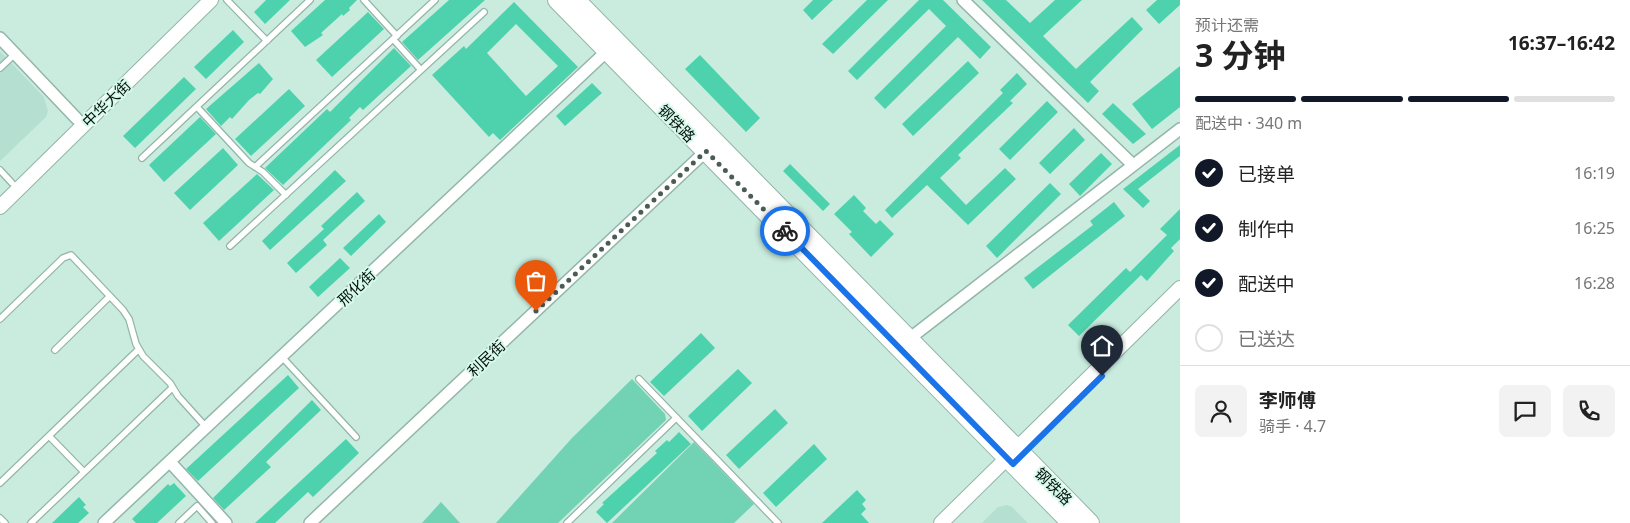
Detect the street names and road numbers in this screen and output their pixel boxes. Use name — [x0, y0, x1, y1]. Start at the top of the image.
street label: 中华大街 — [77, 75, 135, 131]
street label: 钢铁路 — [654, 100, 700, 146]
street label: 邢化街 — [333, 264, 379, 310]
street label: 利民街 — [463, 335, 509, 381]
street label: 钢铁路 — [1031, 463, 1077, 509]

